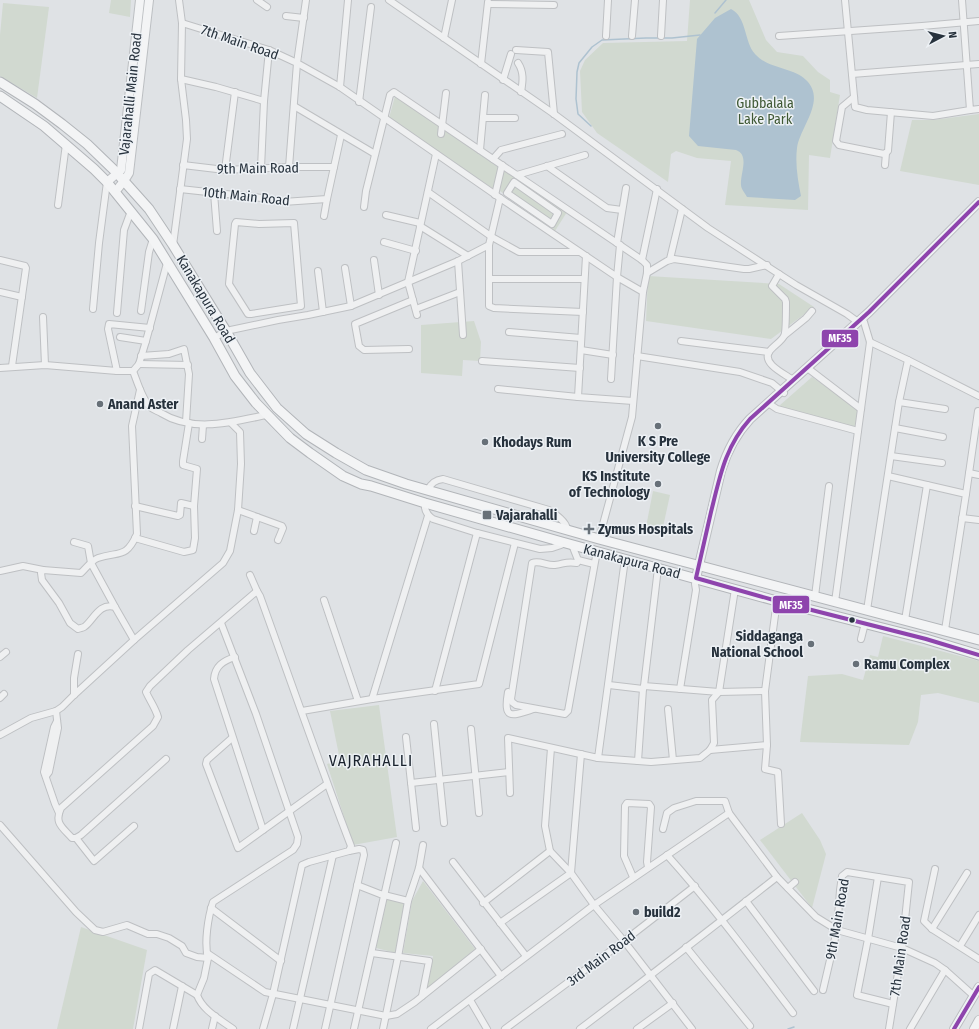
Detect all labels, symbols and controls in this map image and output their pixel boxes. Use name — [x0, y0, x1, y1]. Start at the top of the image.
north arrow — [923, 16, 963, 56]
street label: 7th Main Road — [199, 21, 281, 64]
text: N — [946, 31, 959, 39]
street label: Vajarahalli Main Road — [116, 32, 145, 156]
park label: Gubbalala Lake Park — [736, 95, 794, 128]
street label: 9th Main Road — [217, 159, 299, 178]
street label: 10th Main Road — [201, 183, 291, 210]
street label: Kanakapura Road — [173, 252, 239, 346]
line badge: MF35 — [821, 329, 859, 348]
text: MF35 — [828, 332, 852, 345]
place label: Anand Aster — [107, 396, 179, 413]
marker: Anand Aster — [95, 399, 105, 409]
marker: K S Pre University College — [653, 421, 663, 431]
place label: K S Pre University College — [606, 433, 710, 466]
place label: Khodays Rum — [493, 434, 572, 451]
marker: Khodays Rum — [480, 437, 490, 447]
place label: KS Institute of Technology — [569, 468, 650, 501]
marker: KS Institute of Technology — [653, 479, 663, 489]
place label: Vajarahalli — [495, 507, 558, 524]
marker: Vajarahalli — [481, 509, 493, 521]
place label: Zymus Hospitals — [598, 521, 693, 538]
marker: Zymus Hospitals — [583, 523, 595, 535]
street label: Kanakapura Road — [581, 540, 682, 583]
line badge: MF35 — [772, 595, 810, 614]
text: MF35 — [779, 599, 803, 612]
unlabelled marker — [847, 615, 857, 625]
place label: Siddaganga National School — [711, 628, 803, 661]
marker: Siddaganga National School — [806, 639, 816, 649]
place label: Ramu Complex — [864, 656, 950, 673]
marker: Ramu Complex — [851, 659, 861, 669]
district label: VAJRAHALLI — [329, 751, 413, 770]
street label: 9th Main Road — [822, 877, 853, 961]
place label: build2 — [644, 904, 681, 921]
marker: build2 — [631, 907, 641, 917]
street label: 7th Main Road — [886, 915, 915, 997]
street label: 3rd Main Road — [564, 927, 639, 990]

